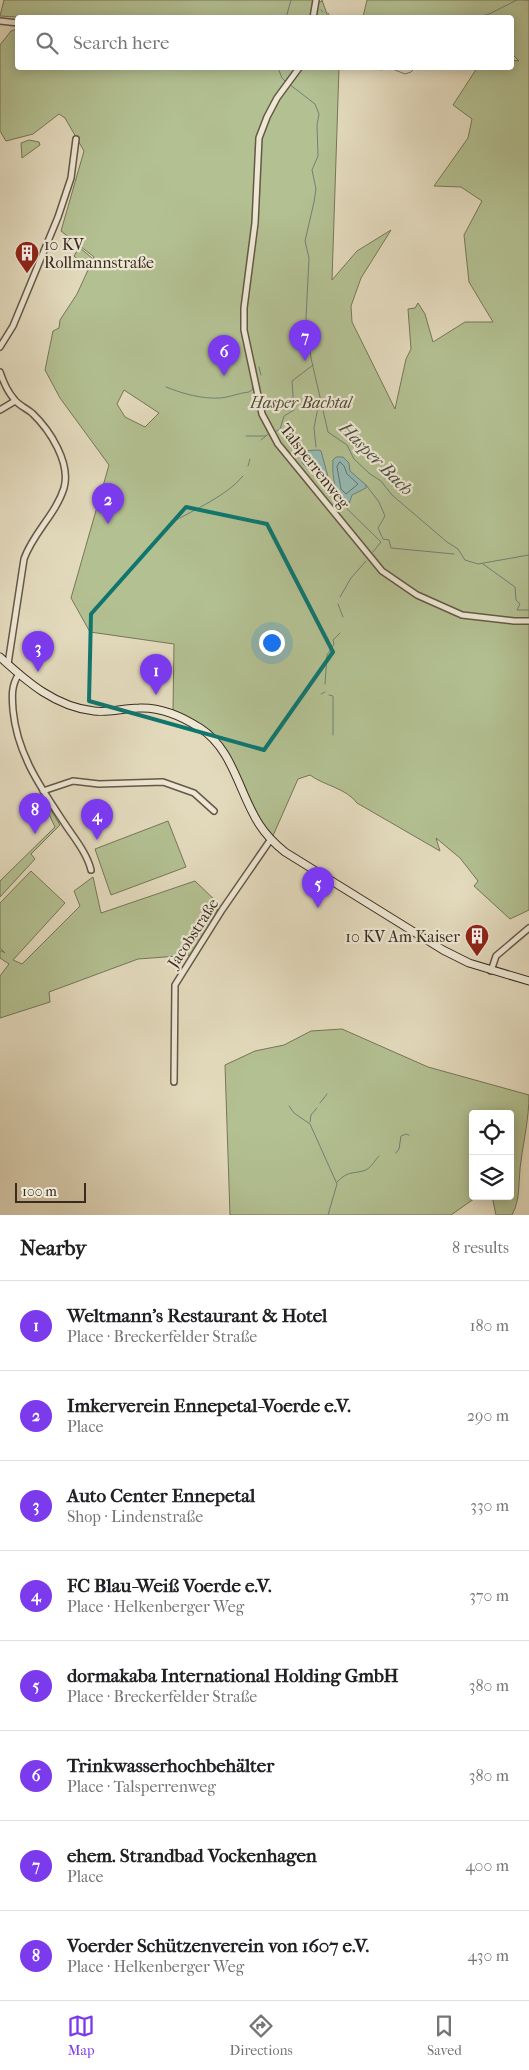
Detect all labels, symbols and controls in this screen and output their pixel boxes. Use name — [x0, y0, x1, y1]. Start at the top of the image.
search box — [15, 15, 514, 70]
icon: search — [33, 29, 61, 57]
text: Search here — [73, 32, 169, 54]
place label: 10 KV Rollmannstraße — [44, 235, 154, 272]
building icon: 10 KV Rollmannstraße — [14, 240, 40, 274]
pin: 7 — [289, 320, 321, 361]
pin: 6 — [208, 335, 240, 376]
park label: Hasper Bachtal — [249, 393, 354, 412]
water label: Hasper Bach — [334, 417, 417, 500]
street label: Talsperrenweg — [276, 420, 354, 512]
pin: 2 — [92, 483, 124, 524]
your location — [259, 630, 285, 656]
pin: 3 — [22, 631, 54, 672]
pin: 1 — [140, 654, 172, 695]
pin: 8 — [19, 793, 51, 834]
pin: 4 — [81, 799, 113, 840]
pin: 5 — [302, 867, 334, 908]
street label: Jacobstraße — [162, 895, 223, 973]
building icon: 10 KV Am Kaiser — [464, 923, 490, 957]
place label: 10 KV Am Kaiser — [345, 927, 460, 946]
map controls — [469, 1110, 514, 1200]
button: locate — [469, 1110, 514, 1155]
button: layers — [469, 1155, 514, 1200]
scale bar — [15, 1180, 86, 1203]
text: 100 m — [22, 1183, 57, 1200]
text: Nearby — [20, 1236, 86, 1260]
text: 8 results — [452, 1238, 509, 1257]
text: Weltmann's Restaurant & Hotel — [67, 1305, 327, 1327]
text: 1 — [33, 1316, 39, 1335]
text: 180 m — [470, 1316, 509, 1335]
text: Place · Breckerfelder Straße — [67, 1327, 257, 1346]
text: Imkerverein Ennepetal-Voerde e.V. — [67, 1395, 351, 1417]
text: 2 — [32, 1406, 40, 1425]
text: 290 m — [467, 1406, 509, 1425]
text: Place — [67, 1417, 103, 1436]
text: Auto Center Ennepetal — [67, 1485, 255, 1507]
text: 3 — [33, 1496, 39, 1515]
text: 330 m — [470, 1496, 509, 1515]
text: Shop · Lindenstraße — [67, 1507, 203, 1526]
text: FC Blau-Weiß Voerde e.V. — [67, 1575, 272, 1597]
text: 4 — [31, 1586, 41, 1605]
text: 370 m — [469, 1586, 509, 1605]
text: Place · Helkenberger Weg — [67, 1597, 244, 1616]
text: dormakaba International Holding GmbH — [67, 1665, 399, 1687]
text: 5 — [33, 1676, 39, 1695]
text: 380 m — [469, 1676, 509, 1695]
text: Place · Breckerfelder Straße — [67, 1687, 257, 1706]
text: Trinkwasserhochbehälter — [67, 1755, 274, 1777]
text: 6 — [32, 1766, 40, 1785]
text: 380 m — [469, 1766, 509, 1785]
text: Place · Talsperrenweg — [67, 1777, 216, 1796]
text: ehem. Strandbad Vockenhagen — [67, 1845, 317, 1867]
text: 7 — [32, 1856, 40, 1875]
text: 400 m — [465, 1856, 509, 1875]
text: Place — [67, 1867, 103, 1886]
text: Voerder Schützenverein von 1607 e.V. — [67, 1935, 369, 1957]
text: 8 — [32, 1946, 40, 1965]
text: 430 m — [467, 1946, 509, 1965]
text: Place · Helkenberger Weg — [67, 1957, 244, 1976]
tab: Map — [67, 2012, 95, 2059]
tab: Directions — [230, 2012, 293, 2059]
tab: Saved — [427, 2012, 462, 2059]

